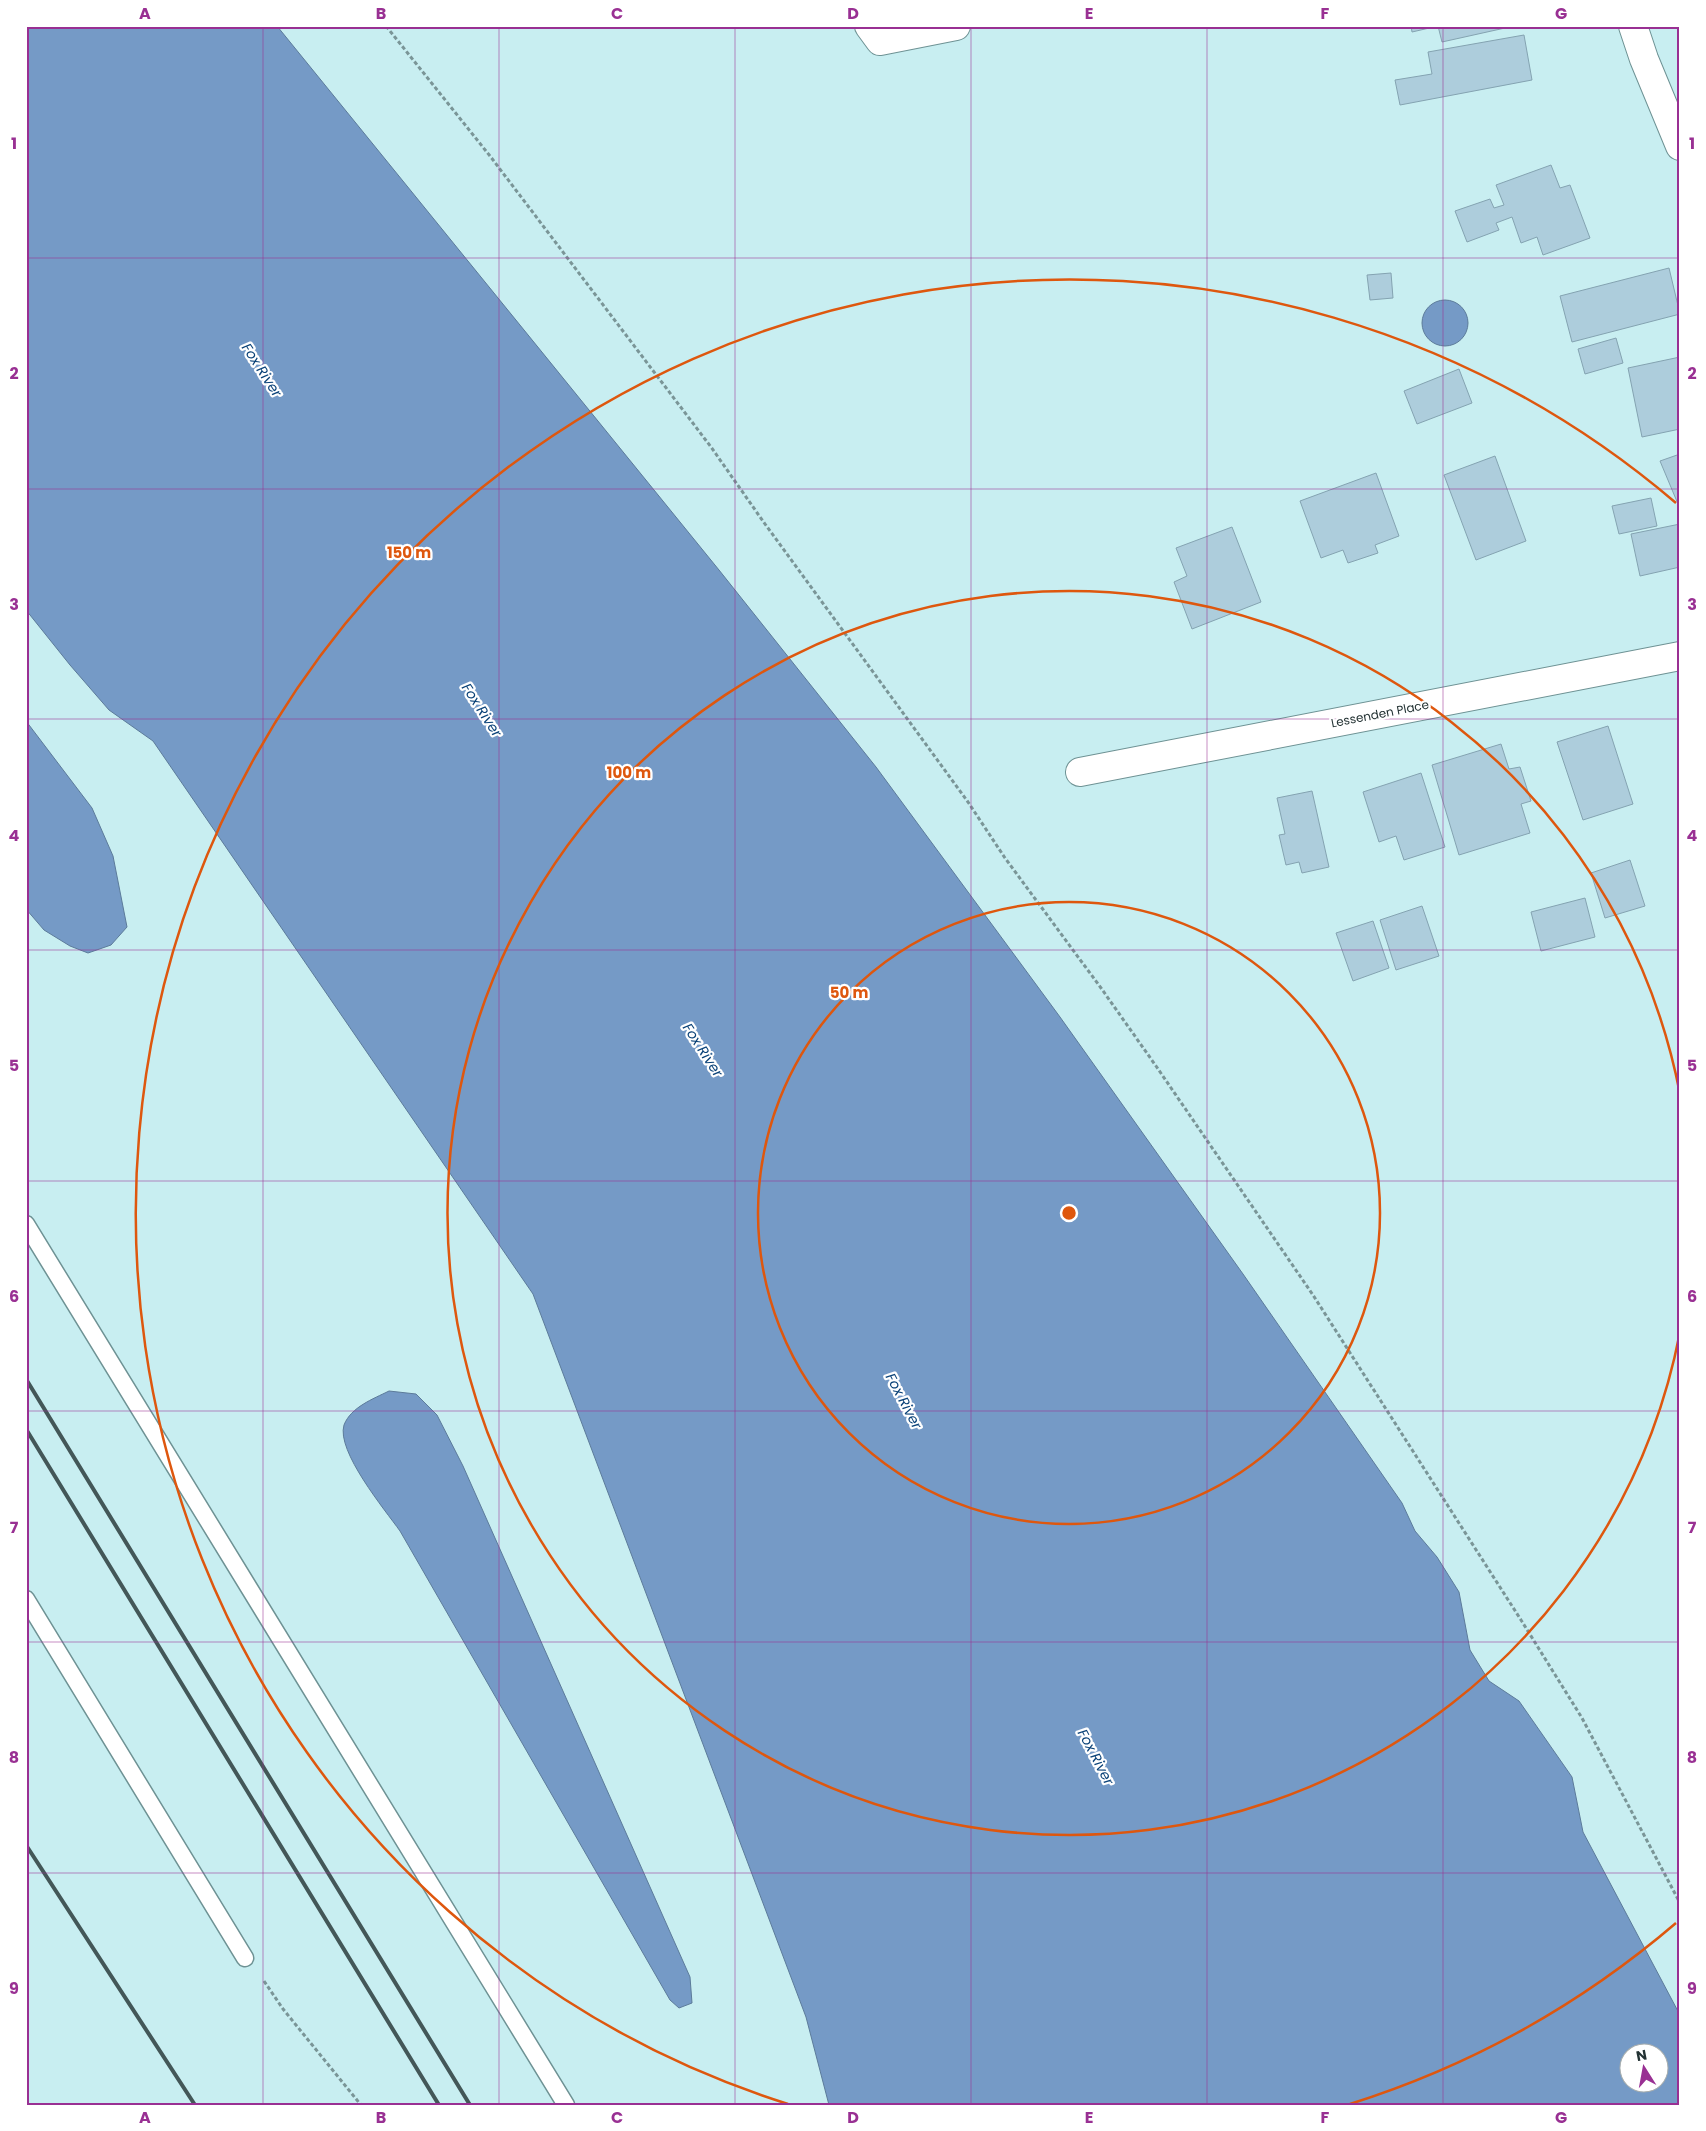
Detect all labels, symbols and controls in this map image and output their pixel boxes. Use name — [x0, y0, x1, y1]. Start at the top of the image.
text: A — [139, 2, 151, 25]
text: B — [376, 2, 386, 25]
text: C — [611, 2, 623, 25]
text: D — [847, 2, 859, 25]
text: E — [1085, 2, 1093, 25]
text: F — [1321, 2, 1330, 25]
text: G — [1555, 2, 1567, 25]
text: 1 — [11, 132, 17, 155]
text: 1 — [1689, 132, 1695, 155]
water label: Fox River — [237, 339, 287, 402]
text: 2 — [9, 362, 19, 385]
text: 2 — [1687, 362, 1697, 385]
text: 150 m — [387, 542, 431, 563]
text: 3 — [9, 593, 19, 616]
text: 3 — [1687, 593, 1697, 616]
water label: Fox River — [457, 679, 507, 742]
street label: Lessenden Place — [1329, 696, 1430, 731]
text: 100 m — [607, 762, 651, 783]
text: 4 — [9, 824, 20, 847]
text: 4 — [1687, 824, 1698, 847]
text: 50 m — [830, 982, 868, 1003]
water label: Fox River — [678, 1019, 728, 1082]
text: 5 — [9, 1054, 19, 1077]
text: 5 — [1687, 1054, 1697, 1077]
centre of rings — [1060, 1204, 1078, 1222]
text: 6 — [9, 1285, 19, 1308]
text: 6 — [1687, 1285, 1697, 1308]
water label: Fox River — [881, 1370, 927, 1433]
text: 7 — [10, 1516, 19, 1539]
text: 7 — [1688, 1516, 1697, 1539]
water label: Fox River — [1073, 1726, 1119, 1789]
text: 8 — [9, 1746, 19, 1769]
text: 8 — [1687, 1746, 1697, 1769]
text: 9 — [9, 1977, 19, 2000]
text: 9 — [1687, 1977, 1697, 2000]
north arrow — [1618, 2044, 1668, 2094]
text: N — [1634, 2044, 1649, 2066]
text: A — [139, 2106, 151, 2129]
text: B — [376, 2106, 386, 2129]
text: C — [611, 2106, 623, 2129]
text: D — [847, 2106, 859, 2129]
text: E — [1085, 2106, 1093, 2129]
text: F — [1321, 2106, 1330, 2129]
text: G — [1555, 2106, 1567, 2129]

